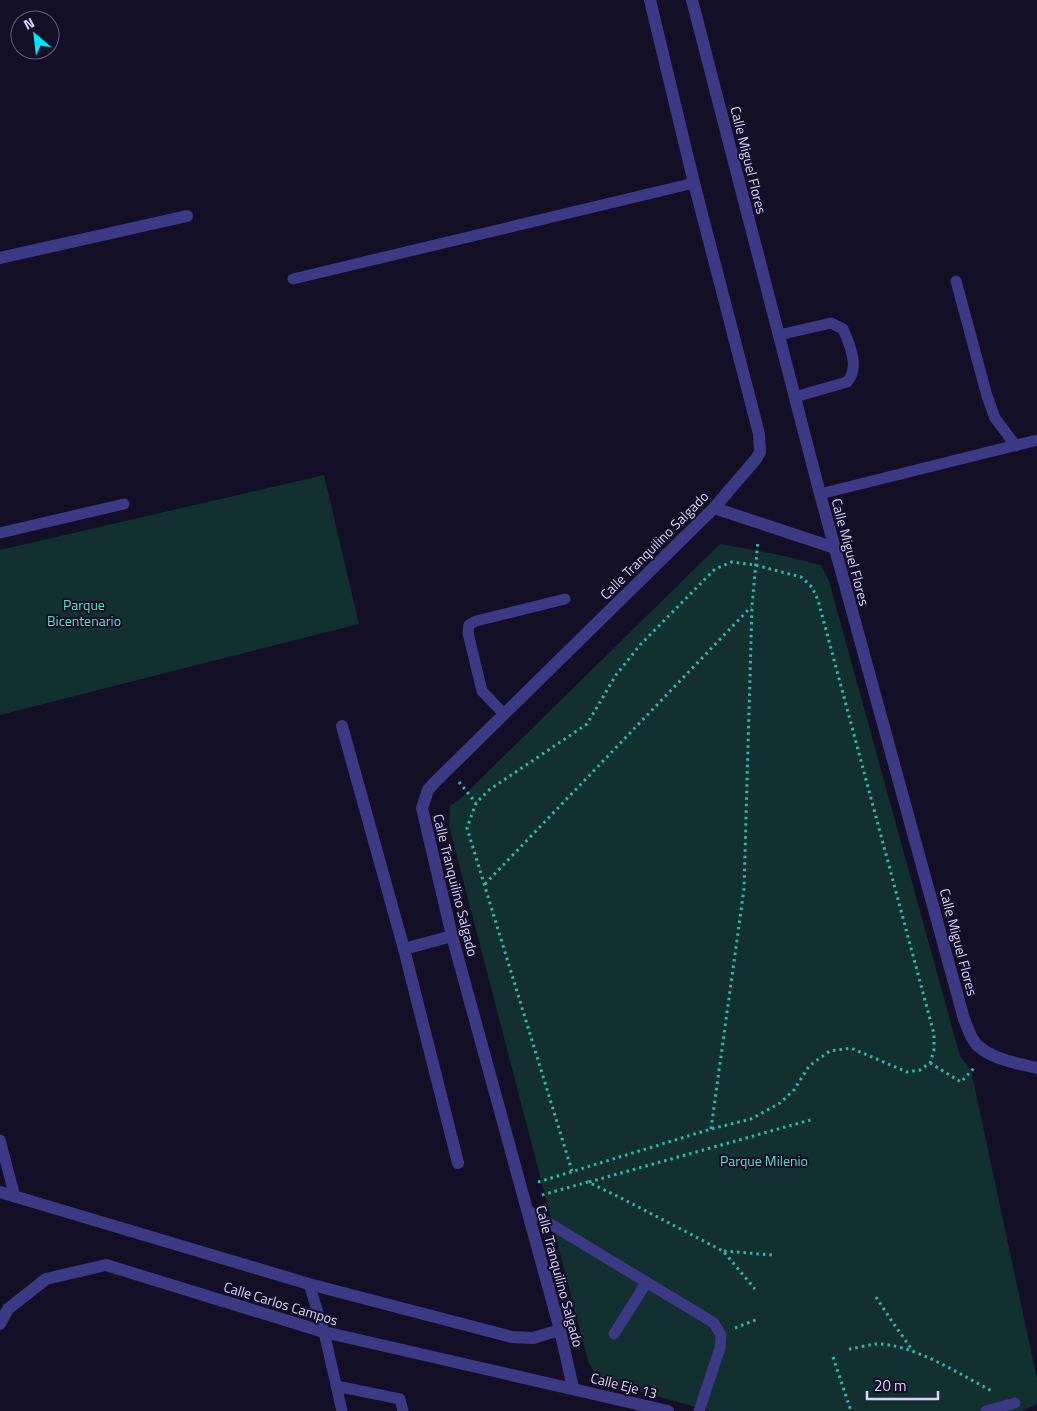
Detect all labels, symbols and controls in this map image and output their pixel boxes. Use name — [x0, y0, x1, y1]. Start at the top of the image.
north arrow — [10, 10, 60, 60]
text: N — [19, 12, 38, 35]
street label: Calle Miguel Flores — [725, 104, 773, 216]
street label: Calle Tranquilino Salgado — [595, 486, 713, 604]
street label: Calle Miguel Flores — [827, 496, 875, 608]
park label: Parque Bicentenario — [47, 594, 121, 631]
street label: Calle Tranquilino Salgado — [428, 812, 484, 958]
street label: Calle Miguel Flores — [935, 886, 983, 998]
park label: Parque Milenio — [720, 1150, 808, 1171]
street label: Calle Tranquilino Salgado — [531, 1203, 589, 1349]
street label: Calle Carlos Campos — [221, 1276, 341, 1330]
street label: Calle Eje 13 — [589, 1367, 659, 1403]
scale bar — [867, 1368, 938, 1400]
text: 20 m — [874, 1374, 907, 1397]

